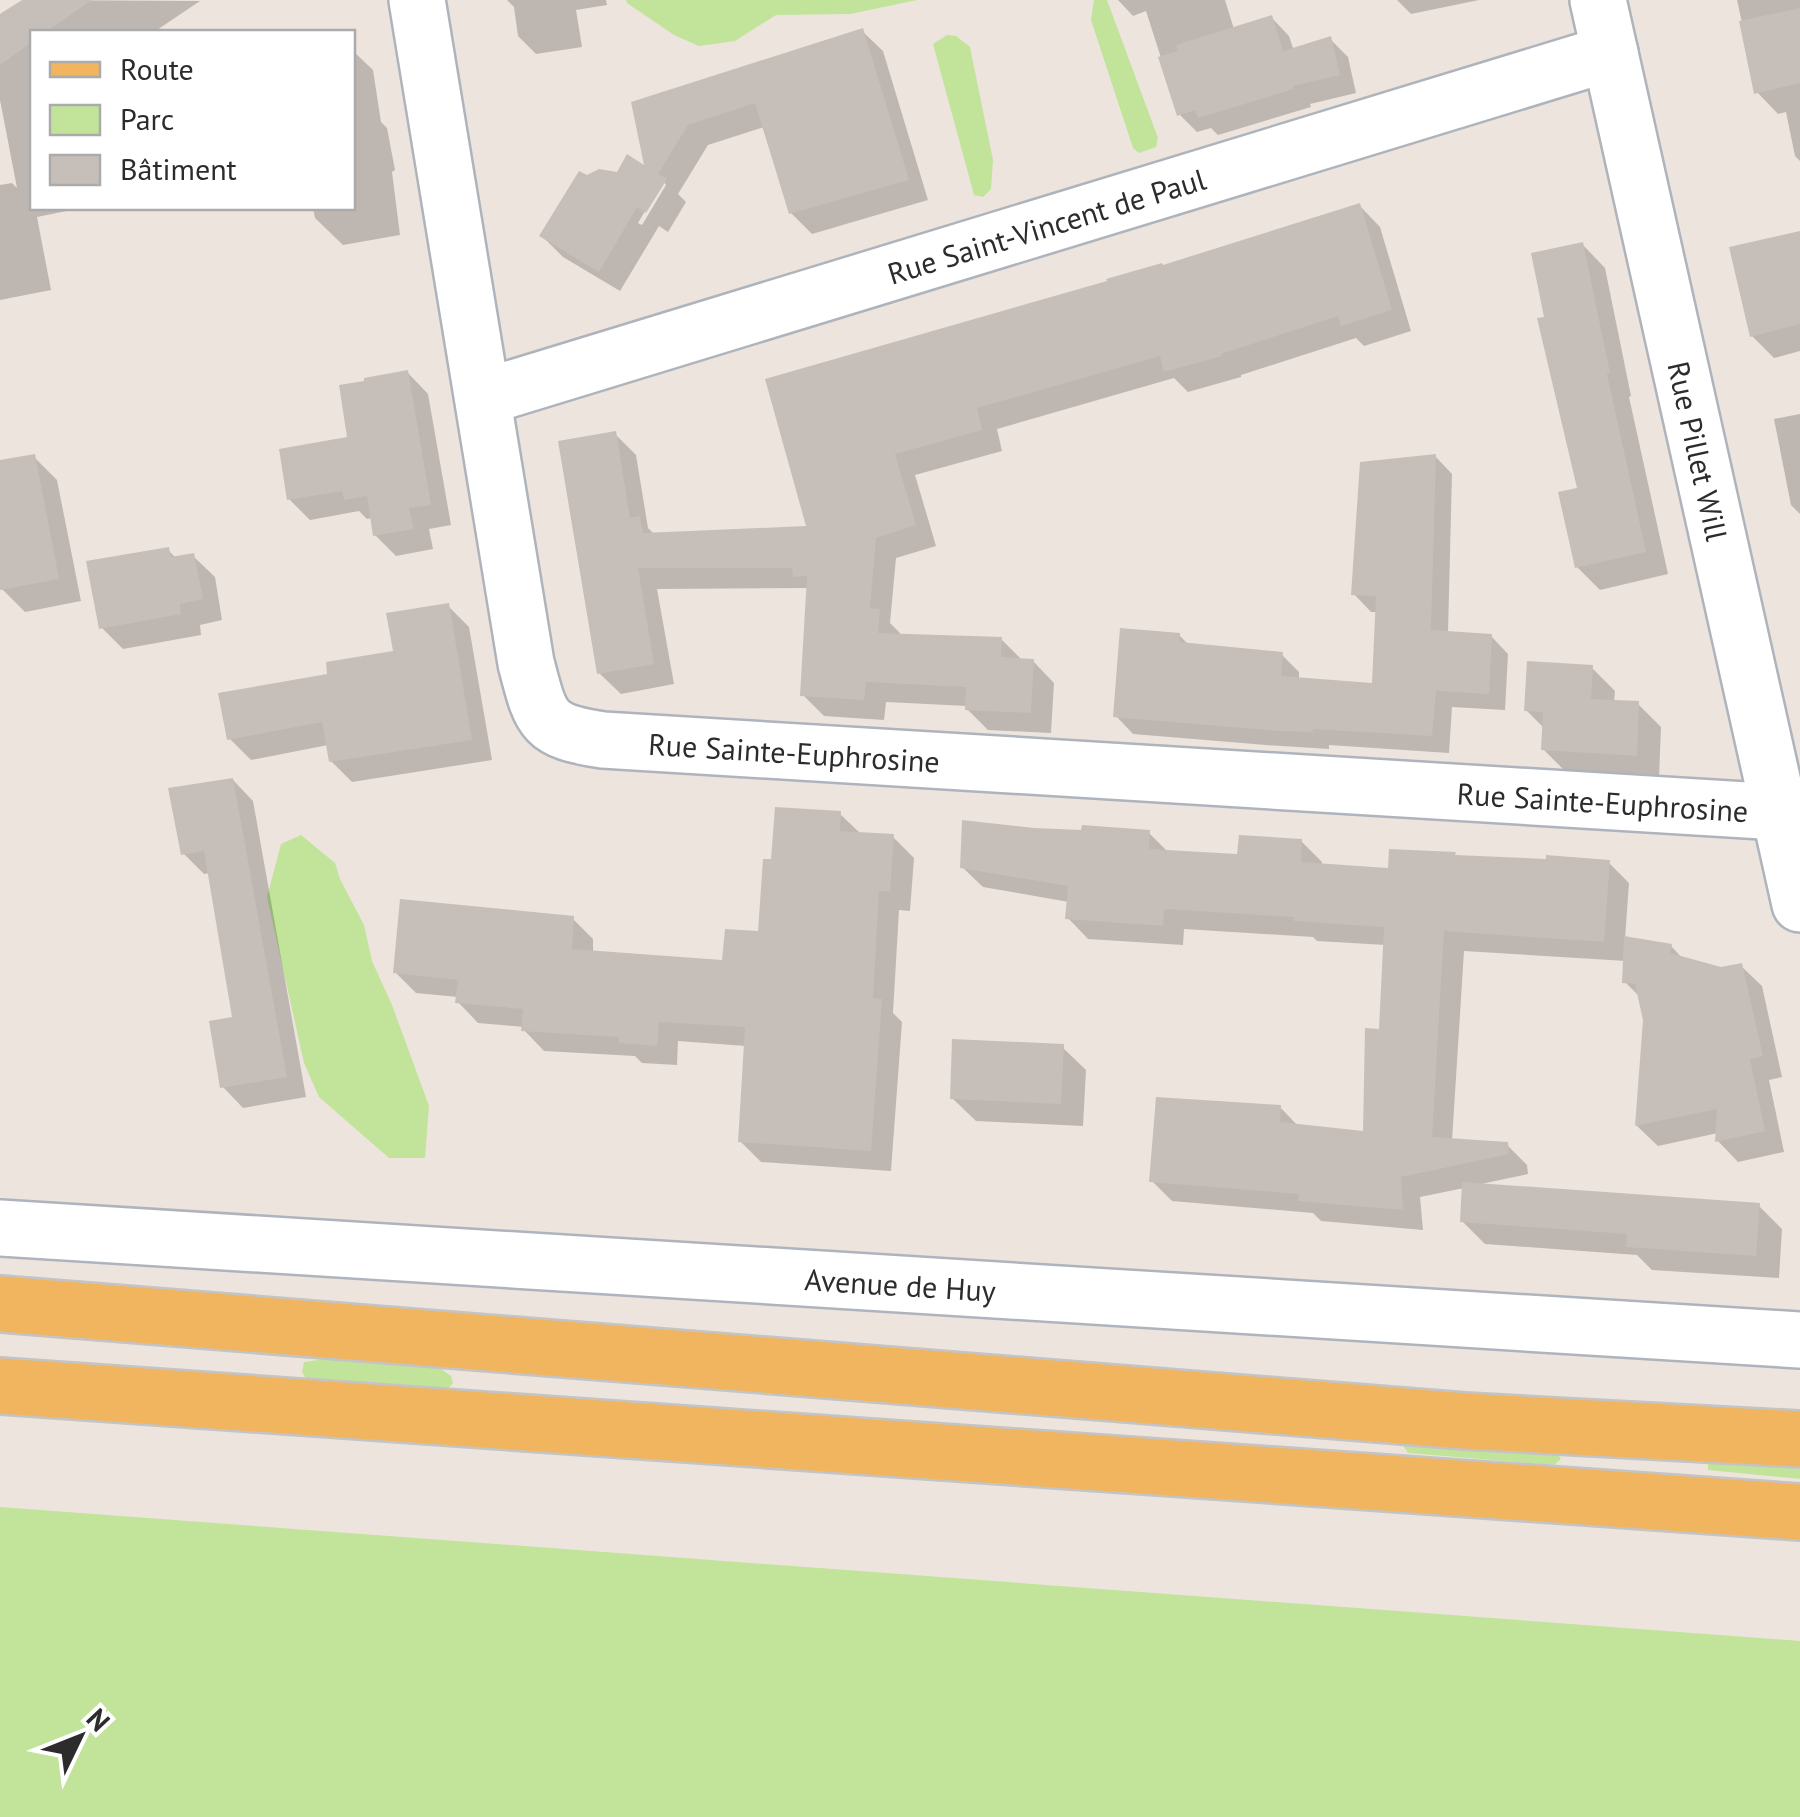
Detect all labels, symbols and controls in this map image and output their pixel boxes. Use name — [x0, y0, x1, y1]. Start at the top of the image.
legend — [30, 30, 355, 210]
text: Route — [120, 49, 194, 88]
text: Parc — [120, 99, 174, 138]
text: Bâtiment — [120, 149, 237, 188]
street label: Rue Saint-Vincent de Paul — [883, 158, 1210, 292]
street label: Rue Pillet Will — [1660, 357, 1738, 544]
street label: Rue Sainte-Euphrosine — [647, 723, 941, 780]
street label: Rue Sainte-Euphrosine — [1456, 773, 1749, 830]
street label: Avenue de Huy — [803, 1259, 997, 1309]
north arrow — [30, 1687, 130, 1787]
text: N — [79, 1700, 118, 1739]

